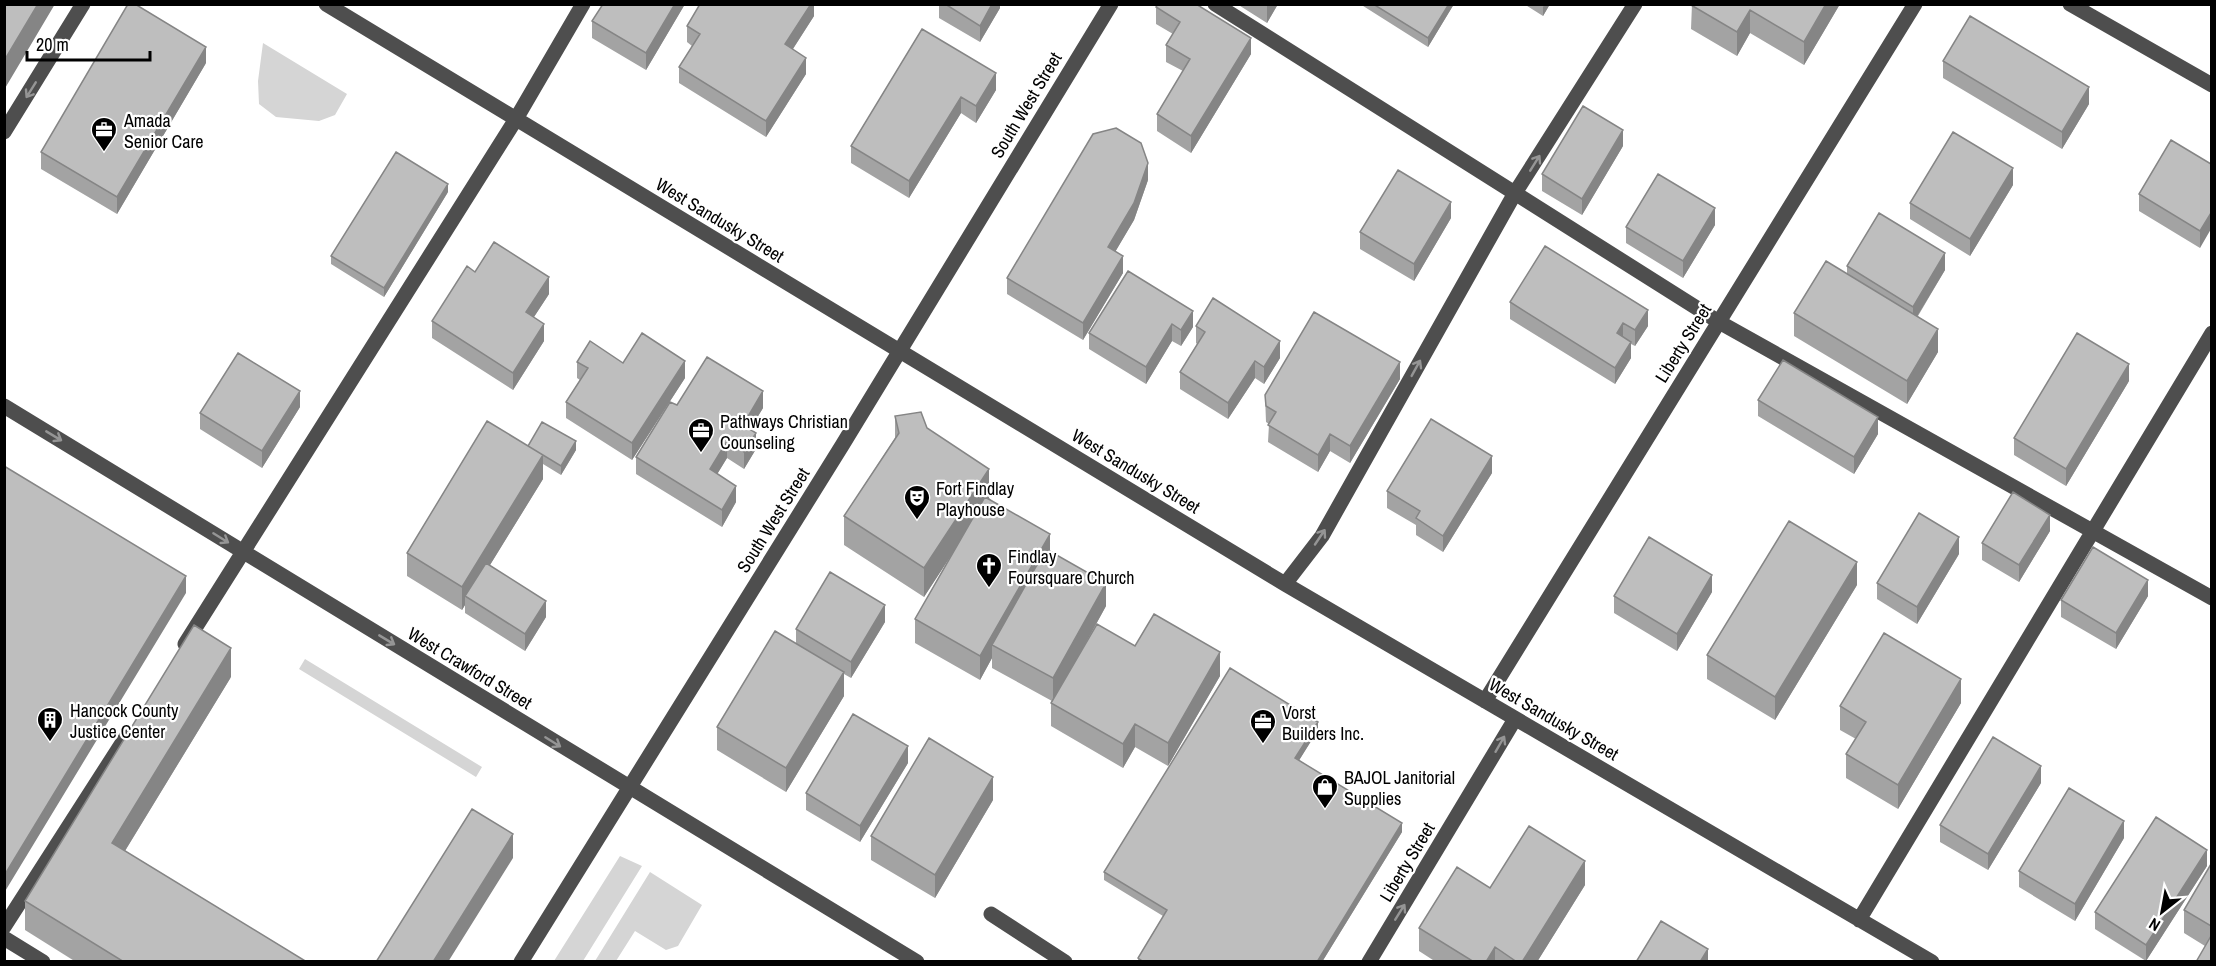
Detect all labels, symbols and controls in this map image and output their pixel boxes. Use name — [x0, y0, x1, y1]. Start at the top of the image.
scale bar — [27, 24, 150, 62]
text: 20 m — [36, 32, 69, 57]
street label: South West Street — [984, 47, 1068, 163]
one-way arrow — [24, 81, 36, 98]
place label: Amada Senior Care — [123, 108, 204, 154]
office icon: Amada Senior Care — [89, 115, 119, 153]
one-way arrow — [1528, 154, 1541, 171]
street label: West Sandusky Street — [651, 172, 789, 268]
street label: Liberty Street — [1649, 299, 1717, 387]
one-way arrow — [1411, 360, 1423, 377]
place label: Pathways Christian Counseling — [720, 409, 848, 455]
office icon: Pathways Christian Counseling — [686, 416, 716, 454]
street label: West Sandusky Street — [1067, 423, 1205, 519]
one-way arrow — [45, 431, 62, 443]
street label: South West Street — [731, 463, 815, 577]
place label: Fort Findlay Playhouse — [936, 476, 1015, 522]
theatre icon: Fort Findlay Playhouse — [902, 483, 932, 521]
one-way arrow — [1314, 530, 1326, 546]
one-way arrow — [212, 532, 229, 544]
place label: Findlay Foursquare Church — [1008, 544, 1134, 590]
church icon: Findlay Foursquare Church — [974, 551, 1004, 589]
street label: West Crawford Street — [403, 621, 537, 715]
one-way arrow — [378, 634, 395, 646]
street label: West Sandusky Street — [1485, 672, 1623, 766]
place label: Hancock County Justice Center — [70, 698, 179, 744]
place label: Vorst Builders Inc. — [1282, 700, 1364, 746]
building icon: Hancock County Justice Center — [35, 705, 65, 743]
office icon: Vorst Builders Inc. — [1248, 707, 1278, 745]
one-way arrow — [544, 736, 561, 748]
one-way arrow — [1494, 736, 1506, 753]
place label: BAJOL Janitorial Supplies — [1344, 765, 1455, 811]
shop icon: BAJOL Janitorial Supplies — [1310, 772, 1340, 810]
street label: Liberty Street — [1373, 818, 1441, 906]
north arrow — [2132, 882, 2192, 942]
one-way arrow — [1395, 904, 1407, 921]
text: N — [2145, 913, 2164, 937]

